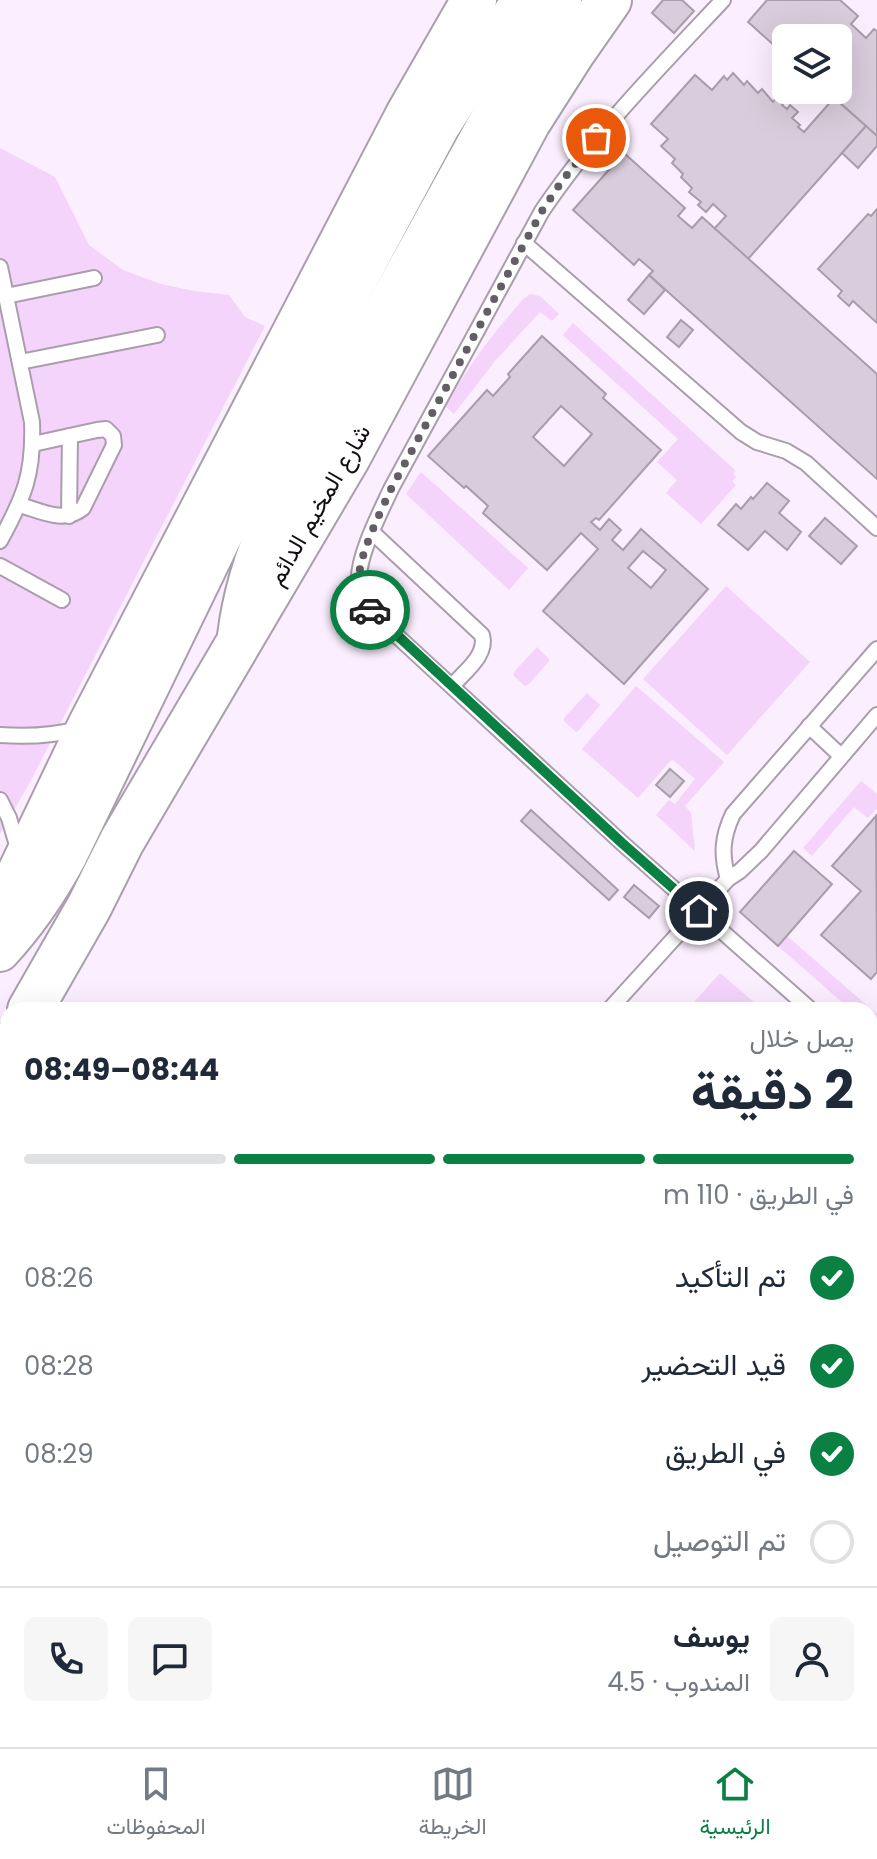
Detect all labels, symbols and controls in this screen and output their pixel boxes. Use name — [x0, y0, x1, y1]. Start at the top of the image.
map controls — [772, 24, 852, 104]
button: layers — [772, 24, 852, 104]
pin — [562, 104, 630, 172]
icon: bag — [574, 116, 618, 160]
street label: شارع المخيم الدائم — [259, 418, 378, 591]
courier — [330, 570, 410, 650]
icon: car — [348, 588, 392, 632]
pin — [665, 877, 733, 945]
icon: home — [677, 889, 721, 933]
text: يصل خلال — [749, 1020, 854, 1056]
text: 08:44–08:49 — [24, 1048, 219, 1091]
text: 2 دقيقة — [691, 1054, 854, 1127]
text: في الطريق · 110 m — [663, 1177, 854, 1213]
text: تم التأكيد — [675, 1255, 786, 1298]
icon: check — [810, 1256, 854, 1300]
text: 08:26 — [24, 1260, 94, 1296]
text: قيد التحضير — [641, 1343, 786, 1386]
icon: check — [810, 1344, 854, 1388]
text: 08:28 — [24, 1348, 94, 1384]
text: في الطريق — [665, 1431, 786, 1474]
icon: check — [810, 1432, 854, 1476]
text: 08:29 — [24, 1436, 94, 1472]
text: تم التوصيل — [653, 1519, 786, 1562]
text: يوسف — [673, 1615, 750, 1658]
button: phone — [24, 1617, 108, 1701]
button: chat — [128, 1617, 212, 1701]
button: person — [770, 1617, 854, 1701]
text: المندوب · 4.5 — [607, 1664, 750, 1700]
tab: المحفوظات — [106, 1762, 206, 1846]
tab: الخريطة — [418, 1762, 487, 1846]
tab: الرئيسية — [699, 1762, 771, 1846]

